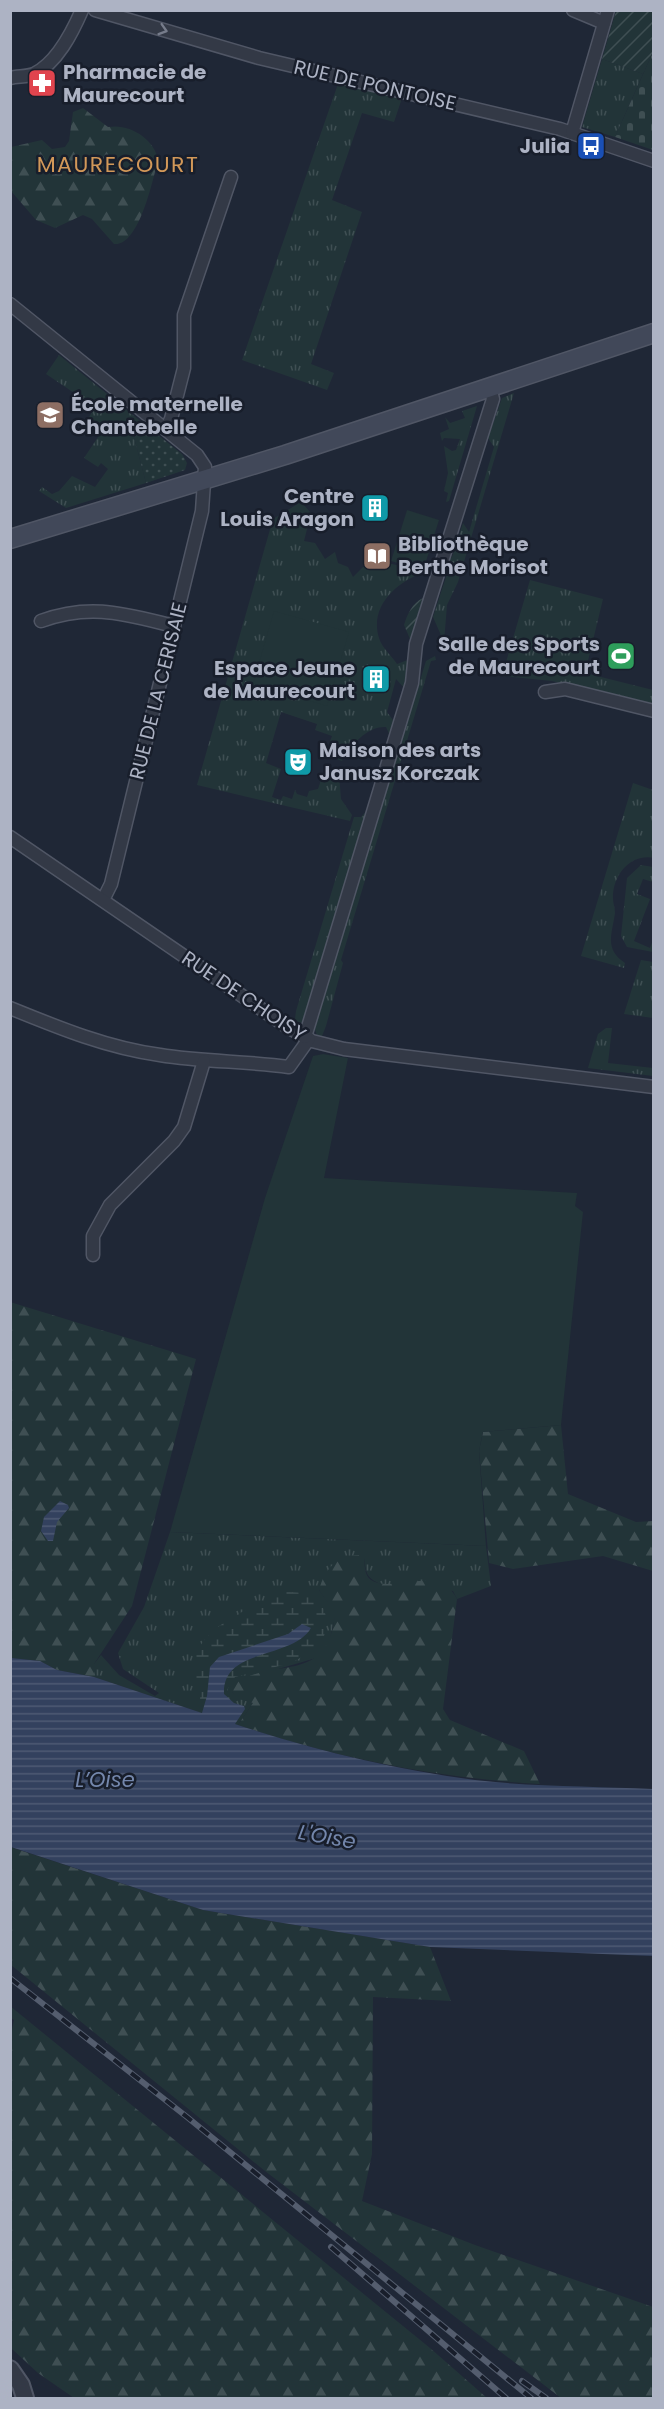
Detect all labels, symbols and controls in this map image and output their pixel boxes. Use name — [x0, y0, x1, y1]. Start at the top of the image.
one-way arrow — [157, 23, 168, 35]
street label: RUE DE PONTOISE — [291, 53, 459, 117]
place label: Pharmacie de Maurecourt — [63, 58, 206, 109]
pharmacy icon: Pharmacie de Maurecourt — [26, 67, 58, 99]
bus stop icon: Julia — [575, 130, 607, 162]
place label: Julia — [520, 132, 570, 160]
district label: MAURECOURT — [37, 149, 199, 180]
place label: École maternelle Chantebelle — [71, 390, 243, 441]
school or university icon: École maternelle Chantebelle — [34, 399, 66, 431]
place label: Centre Louis Aragon — [220, 482, 354, 533]
building icon: Centre Louis Aragon — [359, 492, 391, 524]
place label: Bibliothèque Berthe Morisot — [398, 530, 548, 581]
library icon: Bibliothèque Berthe Morisot — [361, 540, 393, 572]
street label: RUE DE LA CERISAIE — [122, 599, 194, 783]
place label: Salle des Sports de Maurecourt — [438, 630, 600, 681]
sports icon: Salle des Sports de Maurecourt — [605, 640, 637, 672]
place label: Espace Jeune de Maurecourt — [204, 654, 355, 705]
building icon: Espace Jeune de Maurecourt — [360, 663, 392, 695]
place label: Maison des arts Janusz Korczak — [319, 736, 481, 787]
theatre icon: Maison des arts Janusz Korczak — [282, 746, 314, 778]
street label: RUE DE CHOISY — [176, 944, 312, 1048]
water label: L’Oise — [75, 1765, 135, 1794]
water label: L'Oise — [296, 1817, 358, 1856]

